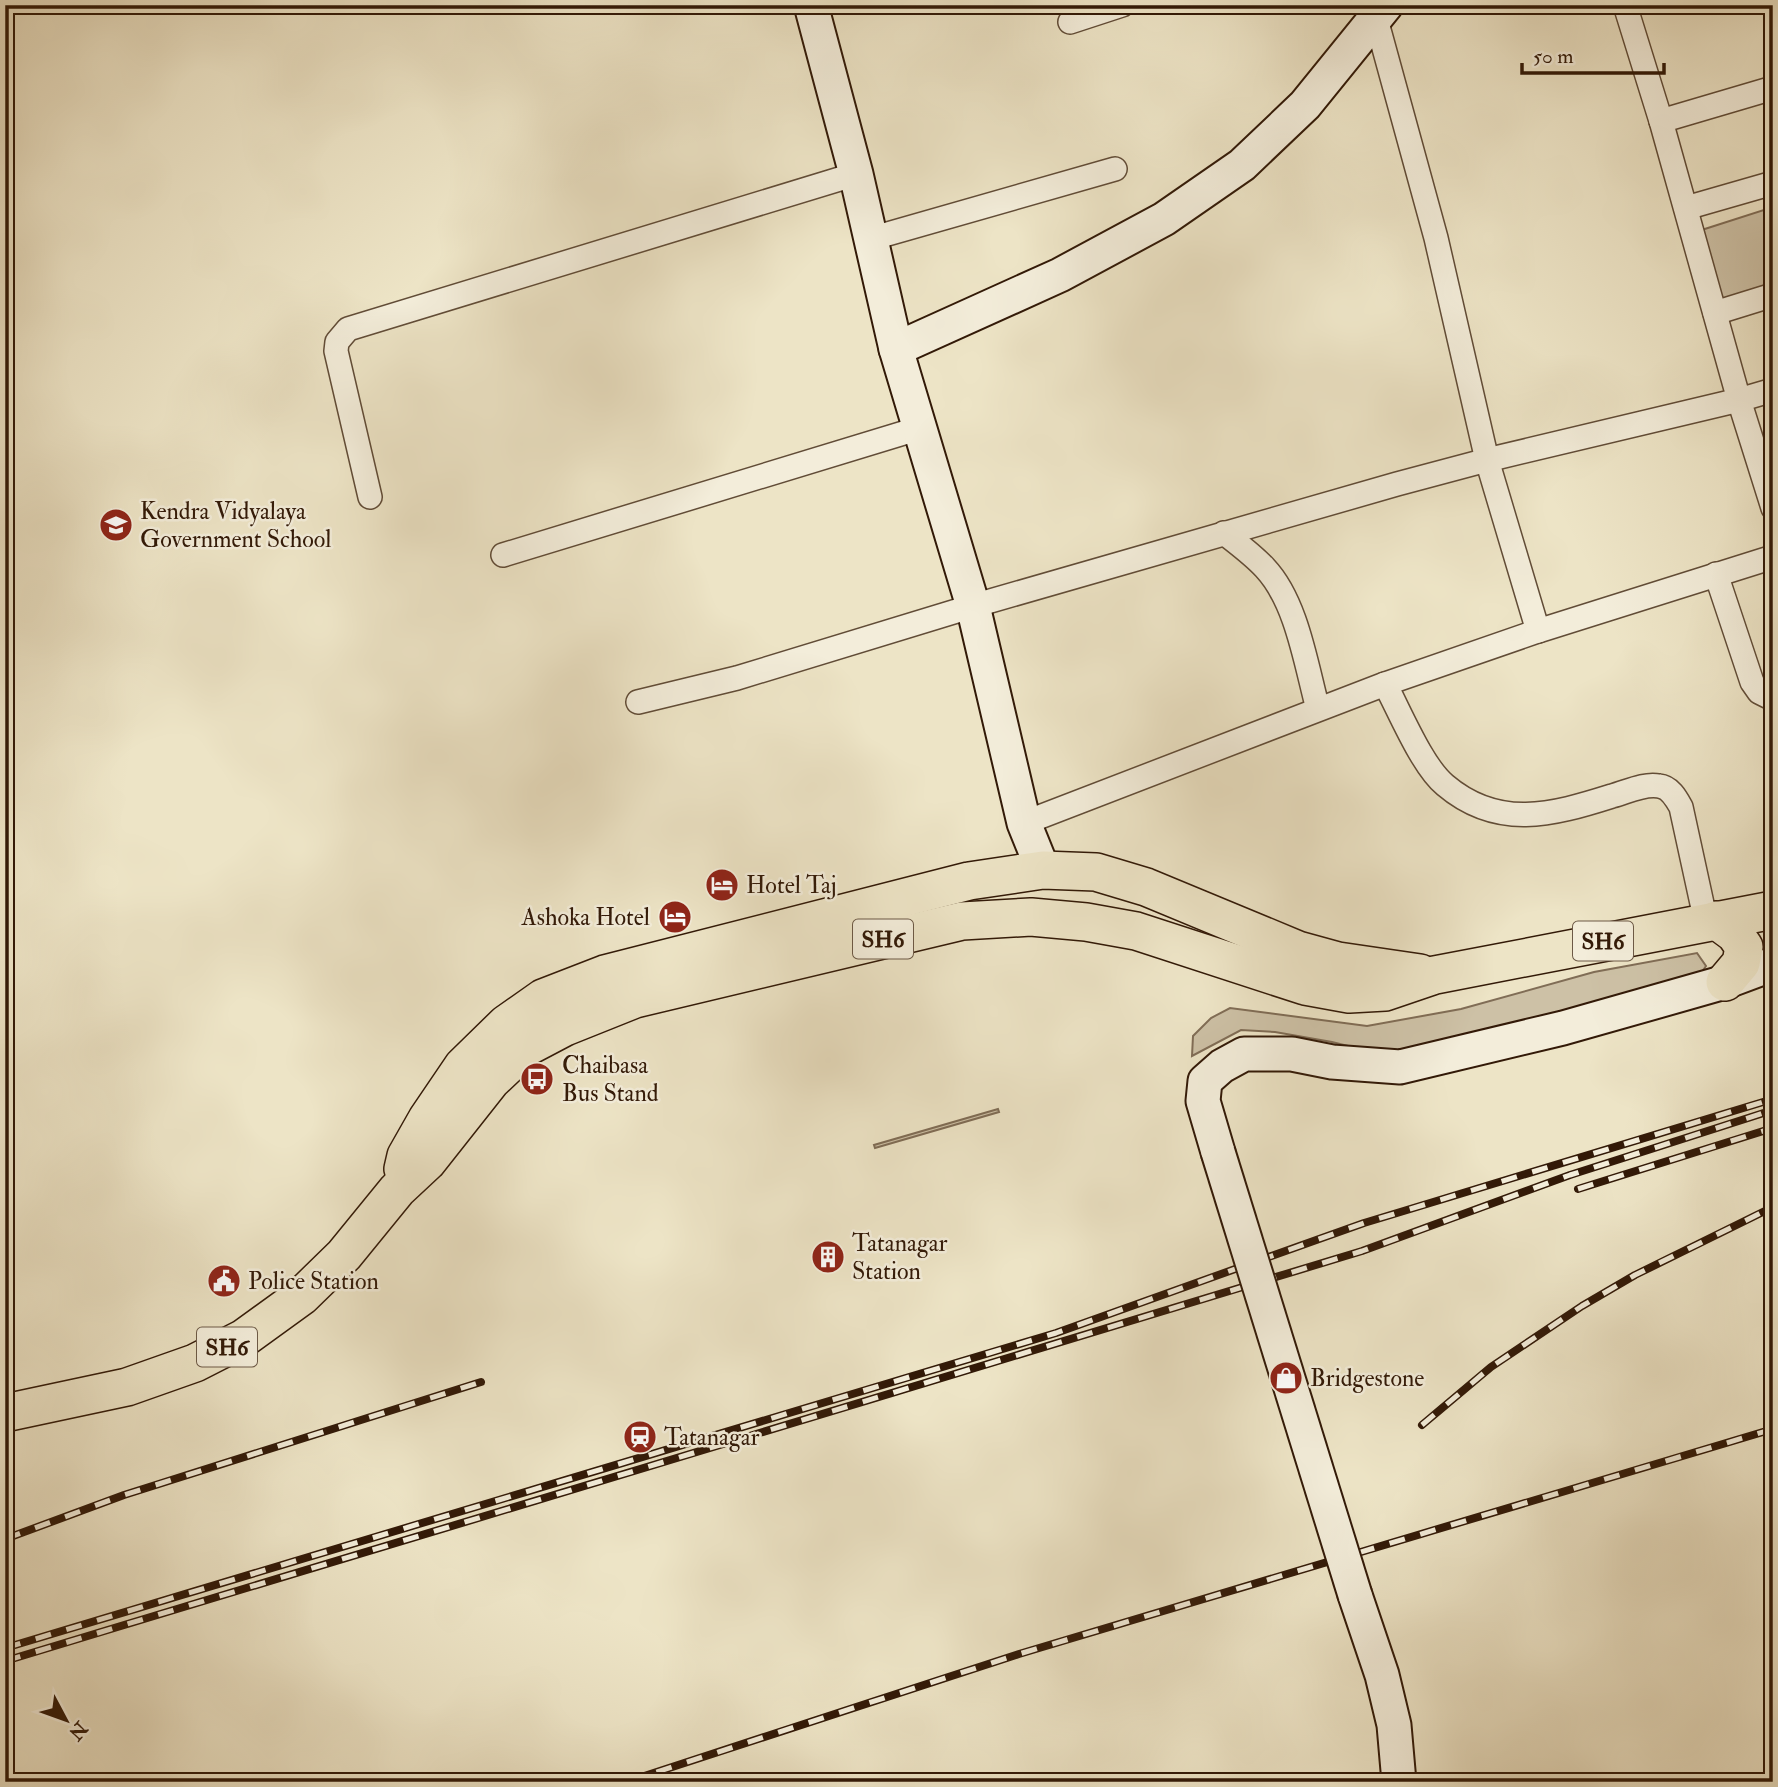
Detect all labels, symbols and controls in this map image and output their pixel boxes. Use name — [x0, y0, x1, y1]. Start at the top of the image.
scale bar — [1522, 32, 1664, 76]
text: 50 m — [1533, 43, 1574, 70]
place label: Kendra Vidyalaya Government School — [140, 496, 331, 555]
school or university icon: Kendra Vidyalaya Government School — [97, 506, 135, 544]
hotel icon: Hotel Taj — [703, 866, 741, 904]
place label: Hotel Taj — [746, 870, 837, 901]
hotel icon: Ashoka Hotel — [656, 898, 694, 936]
place label: Ashoka Hotel — [520, 902, 650, 933]
road number: SH6 — [853, 920, 913, 958]
road number: SH6 — [1573, 922, 1633, 960]
place label: Chaibasa Bus Stand — [562, 1050, 659, 1109]
bus stop icon: Chaibasa Bus Stand — [518, 1060, 556, 1098]
place label: Tatanagar Station — [852, 1228, 948, 1287]
building icon: Tatanagar Station — [809, 1238, 847, 1276]
public building icon: Police Station — [205, 1262, 243, 1300]
place label: Police Station — [248, 1266, 379, 1297]
road number: SH6 — [197, 1328, 257, 1366]
shop icon: Bridgestone — [1267, 1359, 1305, 1397]
place label: Bridgestone — [1310, 1363, 1424, 1394]
station icon: Tatanagar — [621, 1418, 659, 1456]
place label: Tatanagar — [664, 1422, 760, 1453]
north arrow — [32, 1686, 102, 1756]
text: N — [63, 1715, 93, 1746]

